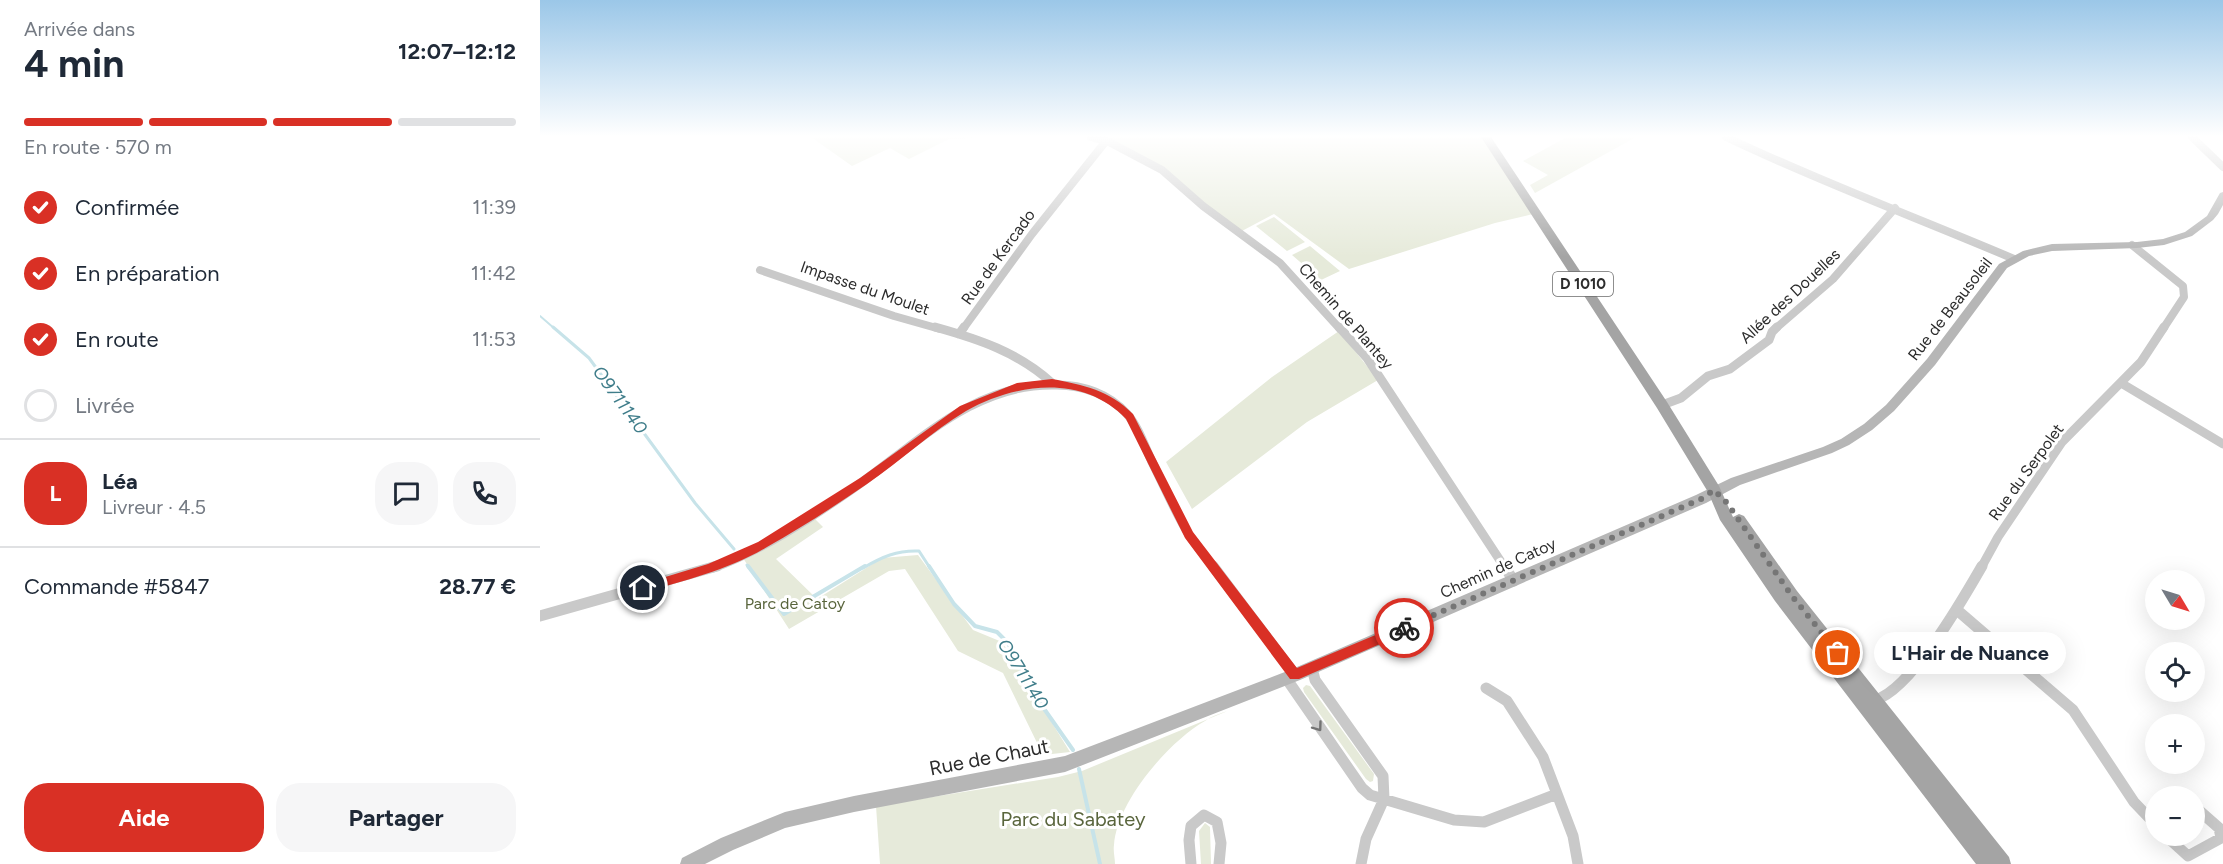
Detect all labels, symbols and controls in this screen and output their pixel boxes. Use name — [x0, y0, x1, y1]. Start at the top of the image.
text: Arrivée dans — [24, 17, 135, 41]
text: 12:07–12:12 — [398, 38, 516, 65]
text: 4 min — [24, 40, 124, 87]
text: En route · 570 m — [24, 135, 172, 159]
icon: check — [24, 191, 57, 224]
text: Confirmée — [75, 194, 179, 221]
text: 11:39 — [472, 195, 516, 219]
street label: Rue de Kercado — [957, 206, 1039, 308]
street label: Allée des Douelles — [1736, 245, 1844, 347]
street label: Rue de Beausoleil — [1904, 254, 1996, 364]
icon: check — [24, 257, 57, 290]
street label: Impasse du Moulet — [798, 257, 932, 319]
street label: Chemin de Plantey — [1295, 259, 1398, 373]
text: En préparation — [75, 260, 220, 287]
text: 11:42 — [471, 261, 516, 285]
road number: D 1010 — [1553, 272, 1613, 296]
icon: check — [24, 323, 57, 356]
text: En route — [75, 326, 158, 353]
text: 11:53 — [472, 327, 516, 351]
water label: O9711140 — [588, 362, 652, 439]
text: Livrée — [75, 392, 134, 419]
street label: Rue du Serpolet — [1985, 420, 2067, 524]
button: chat — [375, 462, 438, 525]
button: phone — [453, 462, 516, 525]
text: Léa — [102, 468, 138, 495]
text: L — [50, 480, 61, 507]
text: Livreur · 4.5 — [102, 495, 206, 519]
street label: Chemin de Catoy — [1437, 534, 1559, 602]
pin — [617, 562, 668, 613]
north arrow — [2145, 570, 2205, 630]
map controls — [2145, 570, 2205, 846]
icon: home — [626, 571, 659, 604]
text: Commande #5847 — [24, 573, 209, 600]
text: 28.77 € — [439, 573, 516, 600]
park label: Parc de Catoy — [745, 594, 846, 613]
courier — [1374, 598, 1434, 658]
icon: bike — [1388, 612, 1421, 645]
pin — [1812, 627, 1863, 678]
callout: L'Hair de Nuance — [1874, 632, 2066, 674]
water label: O9711140 — [993, 635, 1053, 714]
icon: bag — [1821, 636, 1854, 669]
text: L'Hair de Nuance — [1891, 641, 2049, 665]
button: locate — [2145, 642, 2205, 702]
button: + — [2145, 714, 2205, 774]
one-way arrow — [1311, 720, 1322, 731]
street label: Rue de Chaut — [927, 734, 1051, 780]
button: Aide — [24, 783, 264, 852]
button: Partager — [276, 783, 516, 852]
button: − — [2145, 786, 2205, 846]
park label: Parc du Sabatey — [1000, 807, 1146, 831]

